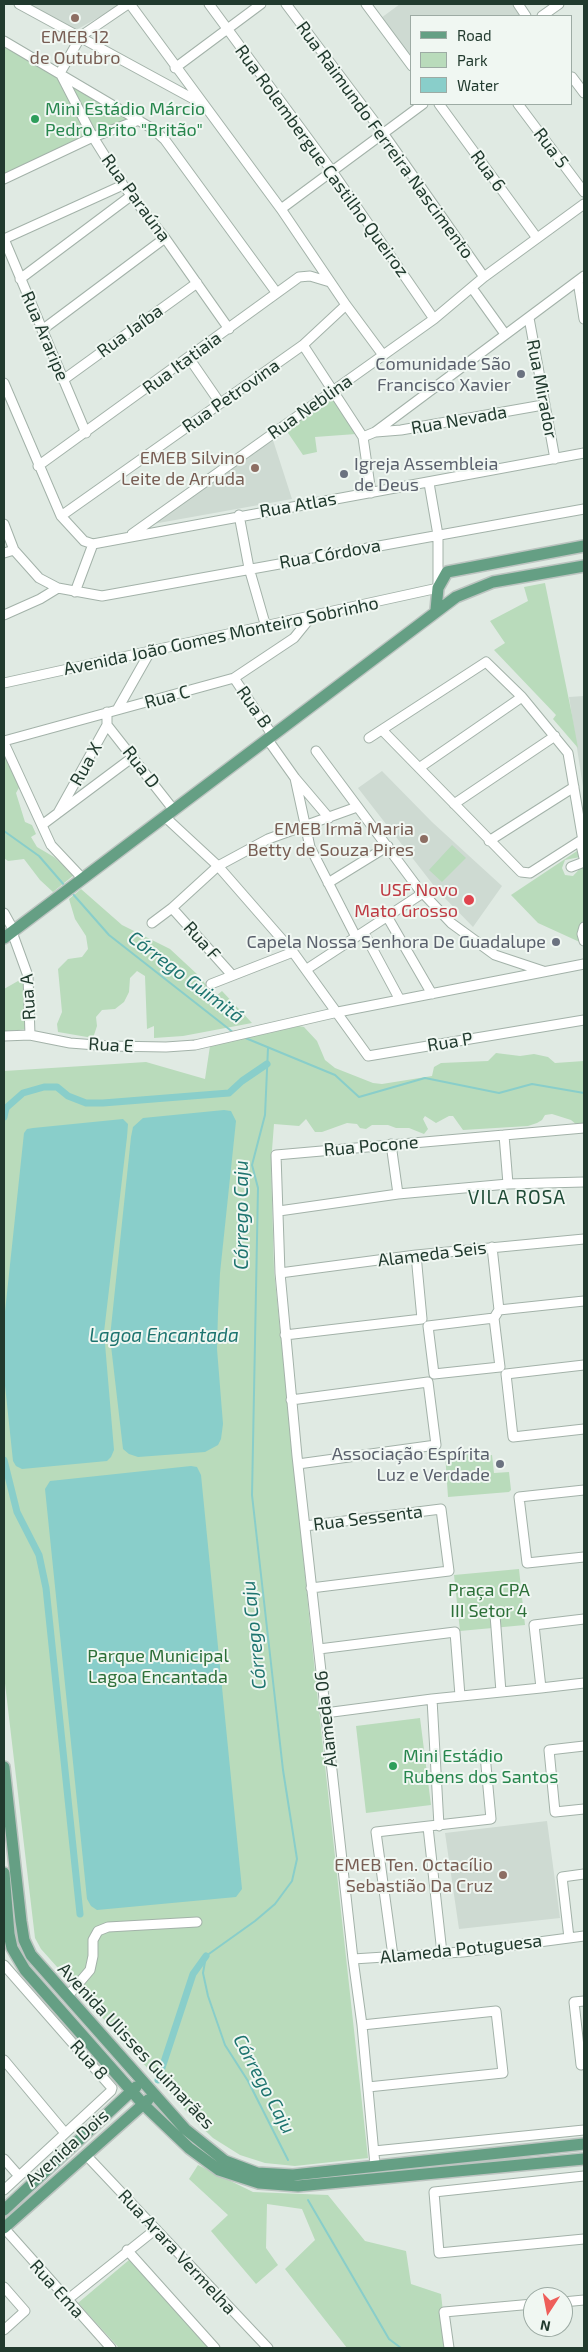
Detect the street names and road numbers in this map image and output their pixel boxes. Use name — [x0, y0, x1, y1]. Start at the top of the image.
street label: Rua Raimundo Ferreira Nascimento — [292, 17, 478, 263]
street label: Rua Rolembergue Castilho Queiroz — [230, 41, 414, 281]
street label: Rua 5 — [529, 124, 573, 172]
street label: Rua 6 — [466, 146, 510, 196]
street label: Rua Paraúna — [97, 150, 175, 246]
street label: Rua Araripe — [16, 288, 74, 384]
street label: Rua Jaíba — [93, 300, 167, 362]
street label: Rua Itatiaia — [138, 327, 226, 399]
street label: Rua Mirador — [522, 338, 562, 440]
street label: Rua Petrovina — [178, 355, 284, 437]
street label: Rua Neblina — [264, 370, 356, 444]
street label: Rua Nevada — [409, 401, 509, 439]
street label: Rua Atlas — [258, 488, 338, 522]
street label: Rua Córdova — [278, 534, 382, 574]
street label: Avenida João Gomes Monteiro Sobrinho — [61, 592, 381, 680]
street label: Rua C — [142, 681, 192, 713]
street label: Rua B — [232, 682, 276, 732]
street label: Rua X — [65, 739, 107, 789]
street label: Rua D — [118, 742, 164, 792]
street label: Rua F — [179, 917, 225, 965]
street label: Rua A — [16, 973, 40, 1021]
street label: Rua P — [426, 1028, 474, 1056]
street label: Rua E — [88, 1033, 134, 1057]
street label: Rua Pocone — [323, 1131, 419, 1161]
street label: Alameda Seis — [376, 1237, 488, 1271]
street label: Rua Sessenta — [312, 1501, 424, 1535]
street label: Alameda 06 — [310, 1670, 342, 1768]
street label: Alameda Potuguesa — [379, 1930, 543, 1968]
street label: Avenida Ulisses Guimarães — [53, 1958, 219, 2134]
street label: Rua 8 — [66, 2036, 112, 2084]
street label: Avenida Dois — [21, 2105, 113, 2191]
street label: Rua Arara Vermelha — [114, 2185, 240, 2319]
street label: Rua Ema — [25, 2255, 89, 2323]

